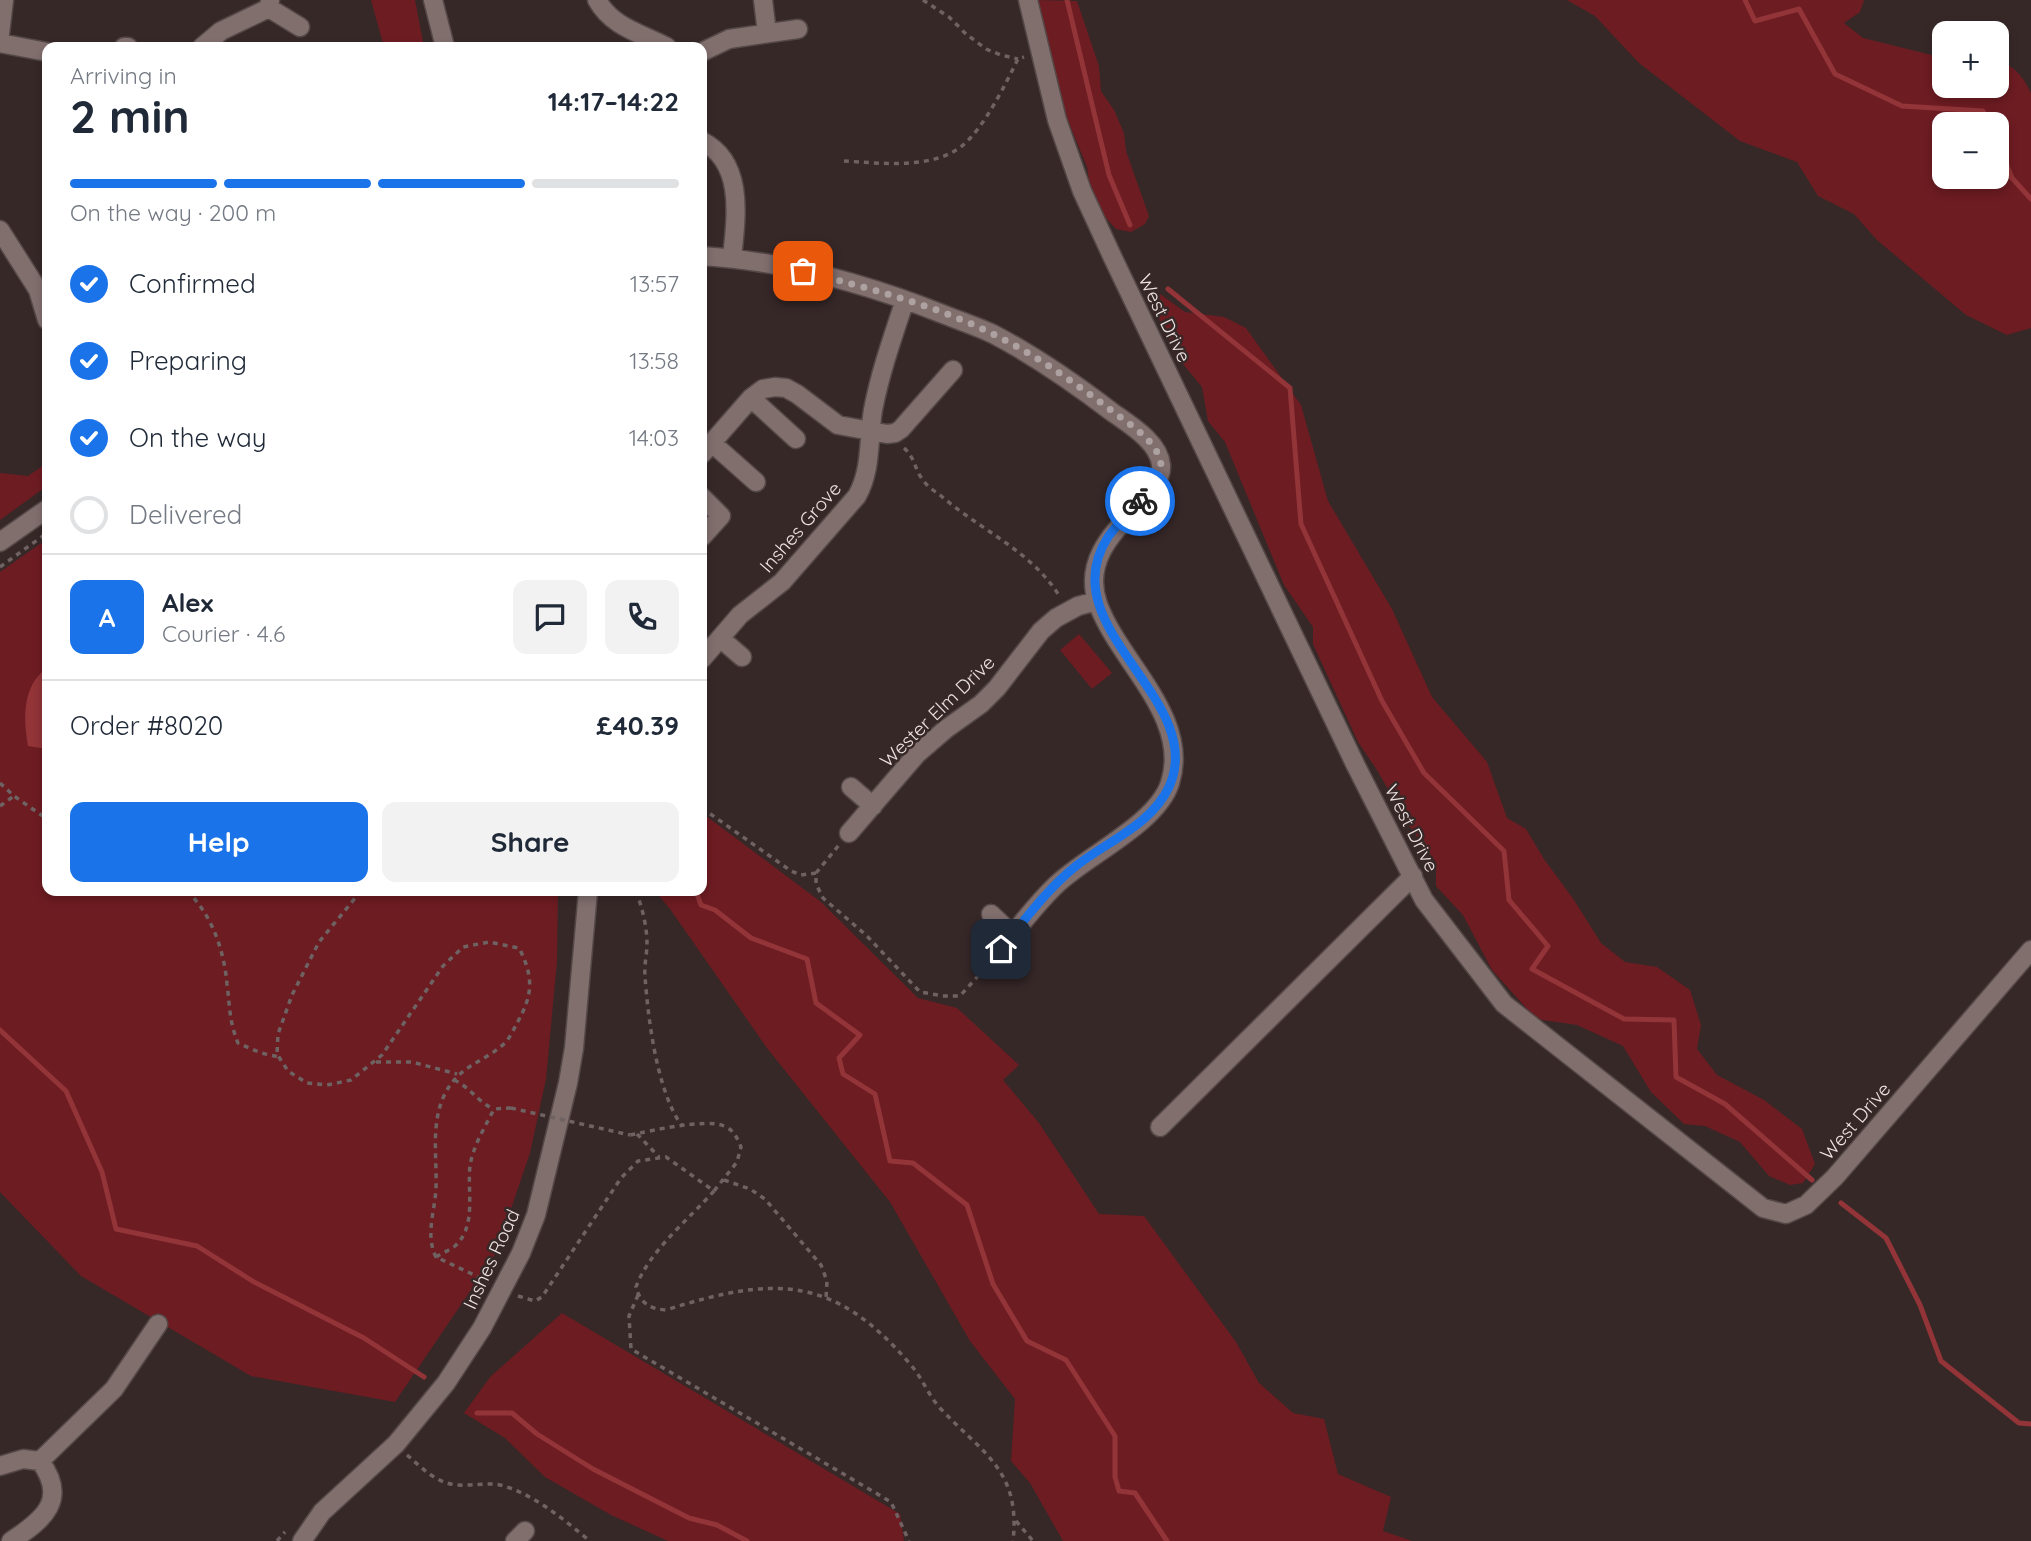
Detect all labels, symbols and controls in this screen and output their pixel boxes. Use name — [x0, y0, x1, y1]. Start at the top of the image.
map controls — [1932, 21, 2009, 189]
button: + — [1932, 21, 2009, 98]
text: Arriving in — [70, 61, 177, 90]
text: 14:17–14:22 — [548, 85, 679, 118]
text: 2 min — [70, 87, 190, 145]
button: − — [1932, 112, 2009, 189]
text: On the way · 200 m — [70, 198, 276, 227]
pin — [773, 241, 833, 301]
icon: bag — [784, 252, 822, 290]
icon: check — [70, 265, 108, 303]
text: Confirmed — [129, 267, 256, 300]
text: 13:57 — [630, 269, 679, 298]
street label: West Drive — [1133, 270, 1197, 366]
icon: check — [70, 342, 108, 380]
text: Preparing — [129, 344, 247, 377]
text: 13:58 — [629, 346, 679, 375]
icon: check — [70, 419, 108, 457]
text: On the way — [129, 421, 267, 454]
text: 14:03 — [629, 423, 679, 452]
courier — [1105, 466, 1175, 536]
street label: Inshes Grove — [754, 477, 846, 577]
icon: bike — [1121, 482, 1159, 520]
text: Delivered — [129, 498, 242, 531]
button: chat — [513, 580, 587, 654]
button: phone — [605, 580, 679, 654]
text: Alex — [162, 586, 213, 619]
text: A — [99, 601, 115, 634]
text: Courier · 4.6 — [162, 619, 285, 648]
street label: Wester Elm Drive — [874, 650, 1000, 772]
text: Order #8020 — [70, 709, 223, 742]
text: £40.39 — [596, 709, 679, 742]
street label: West Drive — [1380, 780, 1444, 876]
button: Help — [70, 802, 368, 882]
button: Share — [382, 802, 679, 882]
pin — [971, 919, 1031, 979]
icon: home — [982, 930, 1020, 968]
street label: West Drive — [1815, 1077, 1895, 1165]
street label: Inshes Road — [457, 1205, 525, 1313]

